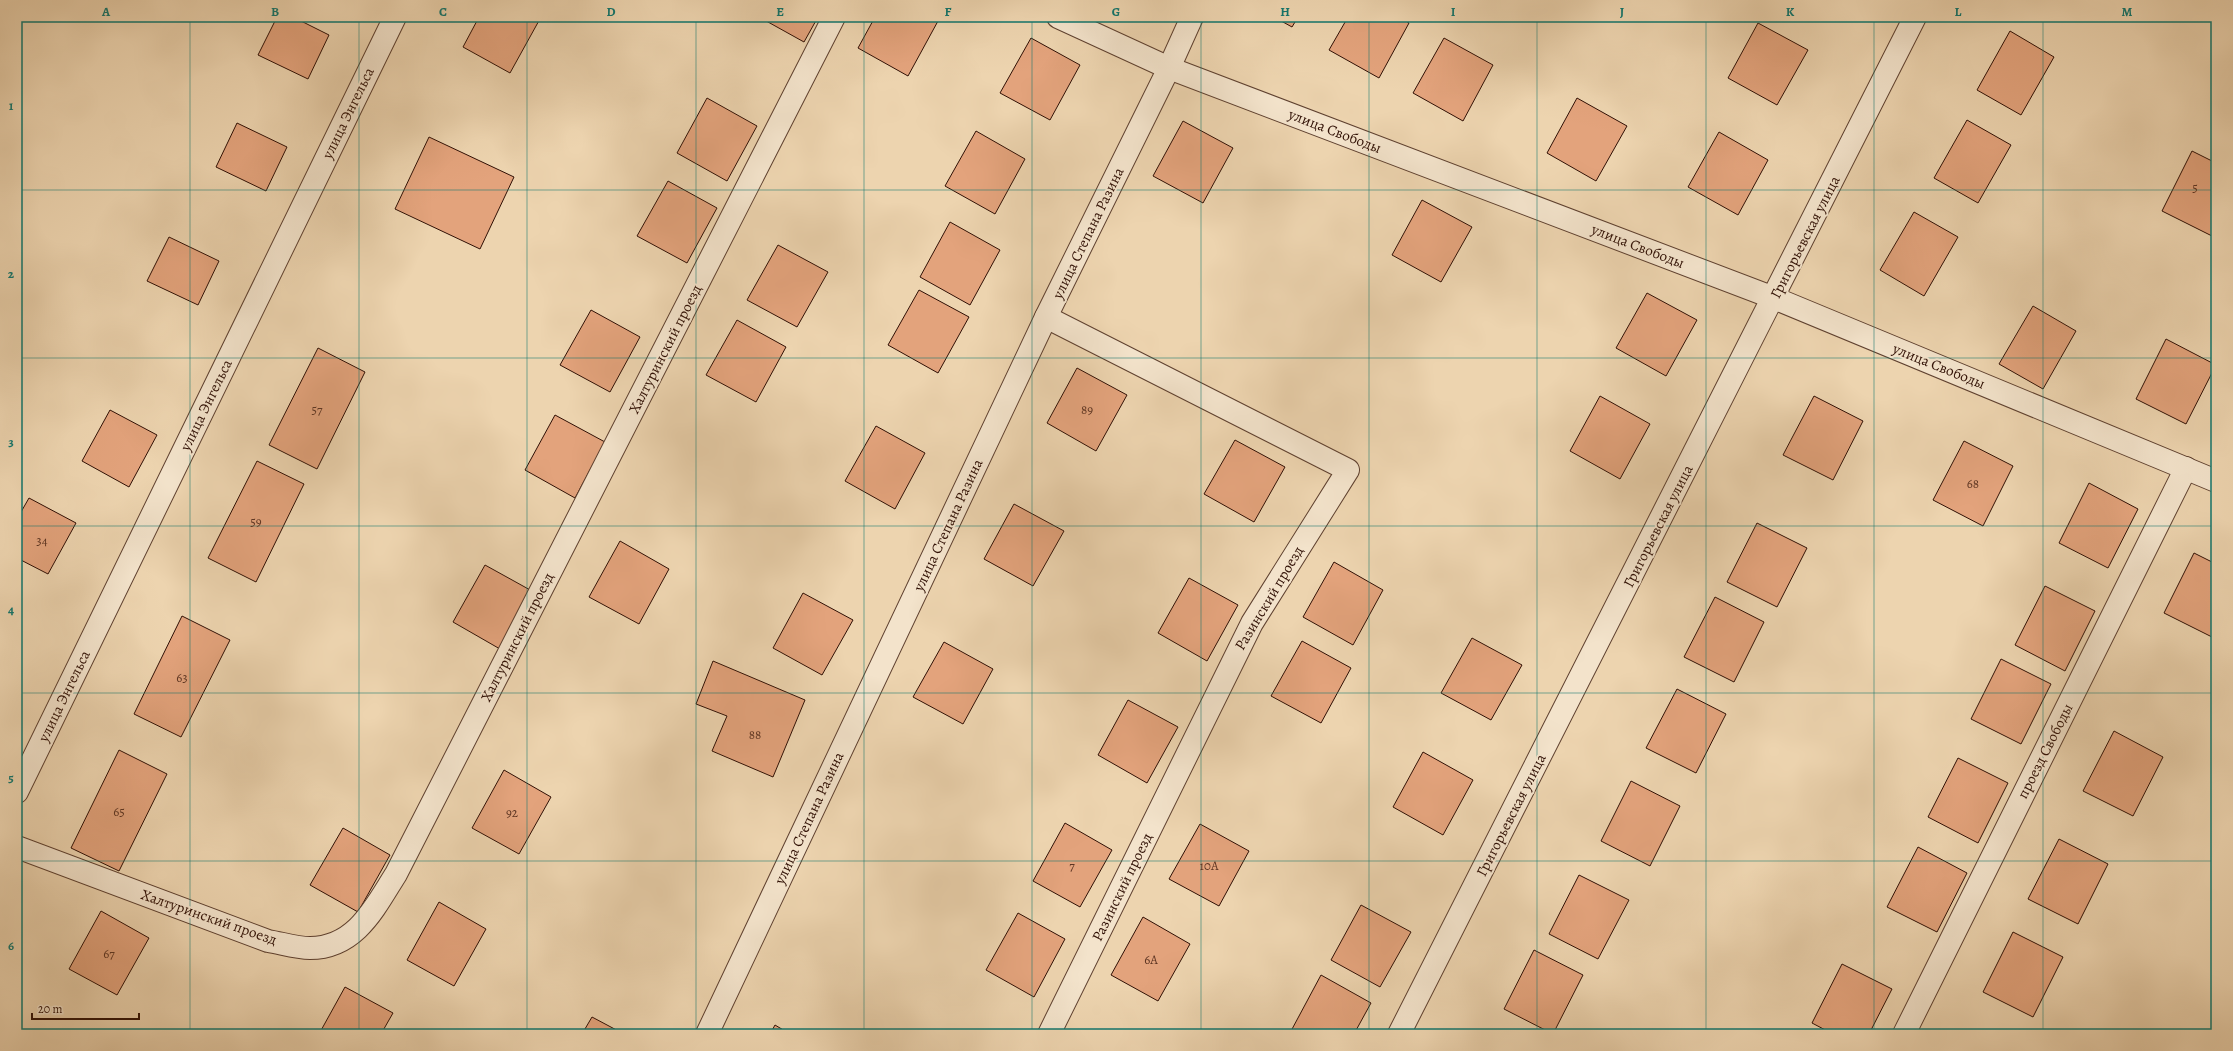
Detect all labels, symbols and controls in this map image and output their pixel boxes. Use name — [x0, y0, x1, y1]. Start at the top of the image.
text: A — [101, 3, 111, 20]
text: B — [271, 3, 279, 20]
text: C — [439, 3, 447, 20]
text: D — [606, 3, 616, 20]
text: E — [776, 3, 784, 20]
text: F — [945, 3, 952, 20]
text: G — [1112, 3, 1120, 20]
text: H — [1280, 3, 1290, 20]
text: I — [1451, 3, 1456, 20]
text: J — [1620, 3, 1624, 20]
text: K — [1786, 3, 1795, 20]
text: L — [1955, 3, 1962, 20]
text: M — [2122, 3, 2133, 20]
street label: улица Энгельса — [317, 64, 379, 163]
text: 1 — [9, 97, 14, 114]
street label: улица Свободы — [1285, 104, 1384, 158]
street label: улица Степана Разина — [1047, 164, 1129, 303]
street label: Григорьевская улица — [1765, 172, 1845, 302]
house number: 5 — [2192, 179, 2198, 196]
street label: улица Свободы — [1588, 219, 1687, 273]
text: 2 — [8, 265, 15, 282]
street label: Халтуринский проезд — [624, 281, 706, 417]
street label: улица Свободы — [1889, 338, 1988, 394]
street label: улица Энгельса — [175, 356, 237, 455]
house number: 57 — [311, 401, 323, 418]
house number: 89 — [1081, 401, 1093, 418]
text: 3 — [8, 433, 14, 450]
street label: улица Степана Разина — [908, 455, 988, 595]
street label: Григорьевская улица — [1618, 461, 1698, 591]
house number: 68 — [1967, 475, 1979, 492]
house number: 59 — [250, 513, 262, 530]
house number: 34 — [36, 532, 48, 549]
street label: Разинский проезд — [1230, 542, 1308, 654]
street label: Халтуринский проезд — [476, 569, 558, 705]
text: 4 — [8, 601, 14, 618]
street label: улица Энгельса — [33, 647, 95, 746]
house number: 63 — [176, 669, 188, 686]
street label: проезд Свободы — [2012, 700, 2078, 802]
house number: 88 — [749, 726, 761, 743]
street label: улица Степана Разина — [769, 748, 849, 888]
street label: Григорьевская улица — [1471, 750, 1551, 880]
text: 5 — [8, 769, 14, 786]
house number: 65 — [113, 803, 125, 820]
house number: 92 — [506, 804, 518, 821]
street label: Разинский проезд — [1087, 829, 1157, 945]
house number: 7 — [1069, 857, 1075, 874]
house number: 10А — [1200, 857, 1219, 874]
street label: Халтуринский проезд — [138, 884, 280, 950]
text: 6 — [8, 937, 14, 954]
house number: 67 — [103, 945, 115, 962]
house number: 6А — [1144, 951, 1158, 968]
scale bar — [32, 995, 139, 1021]
text: 20 m — [38, 1001, 62, 1017]

